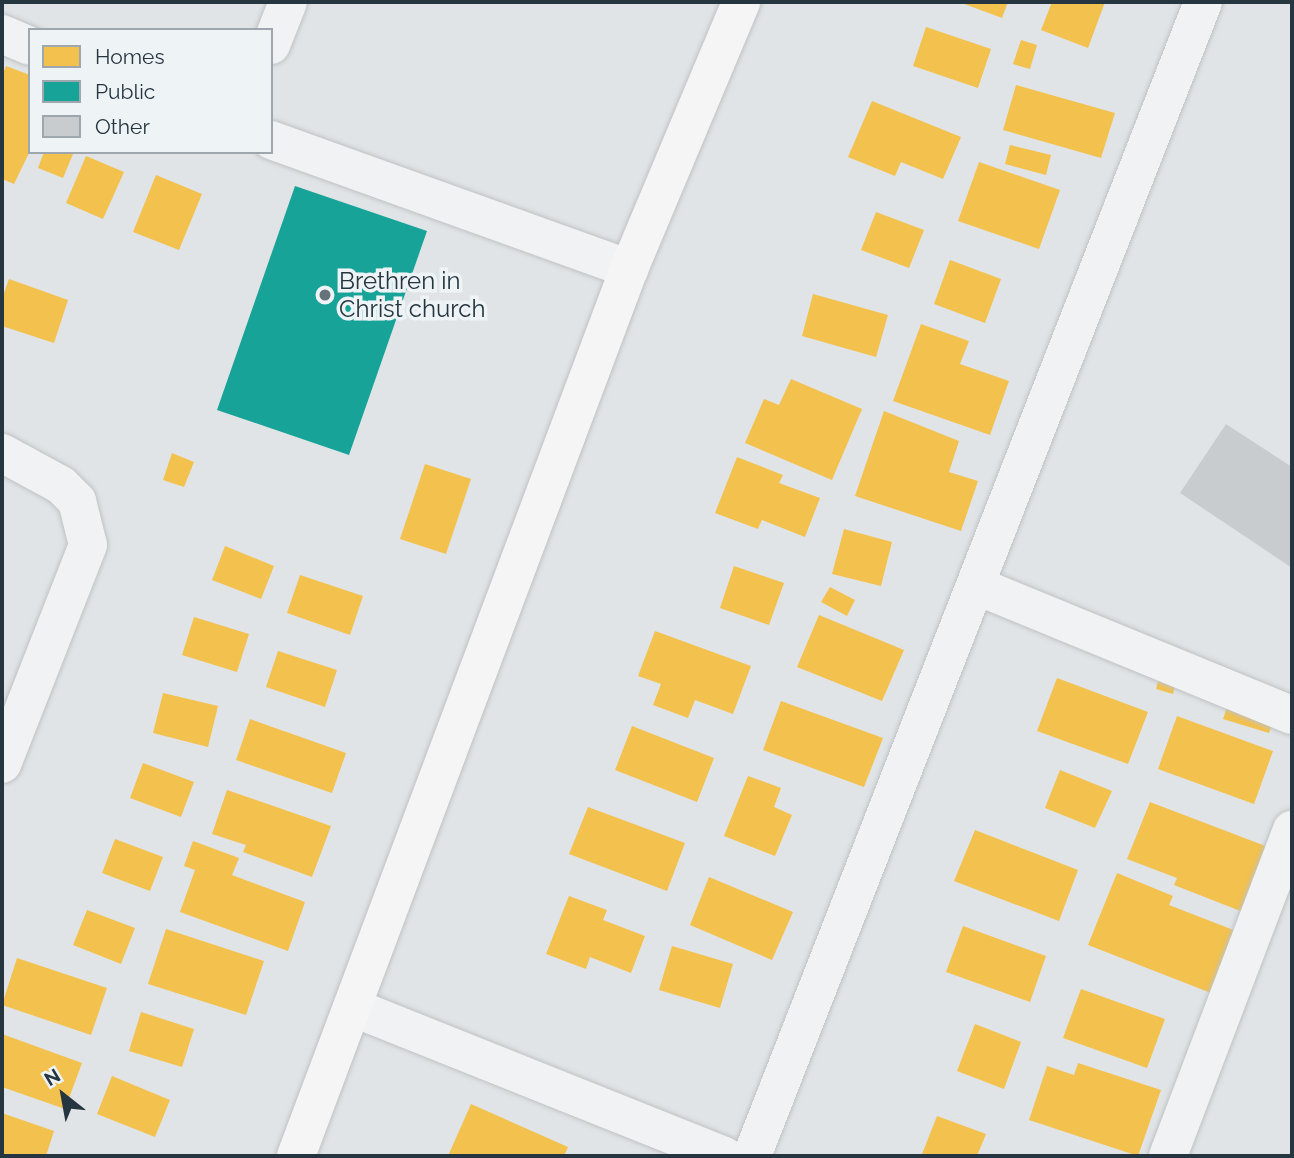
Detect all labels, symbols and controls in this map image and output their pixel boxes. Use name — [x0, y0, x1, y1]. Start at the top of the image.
legend — [28, 28, 273, 154]
text: Homes — [95, 44, 165, 69]
text: Public — [95, 79, 155, 104]
text: Other — [95, 114, 150, 139]
place label: Brethren in Christ church — [339, 267, 485, 323]
marker: Brethren in Christ church — [317, 287, 333, 303]
north arrow — [28, 1060, 98, 1130]
text: N — [40, 1064, 64, 1090]

